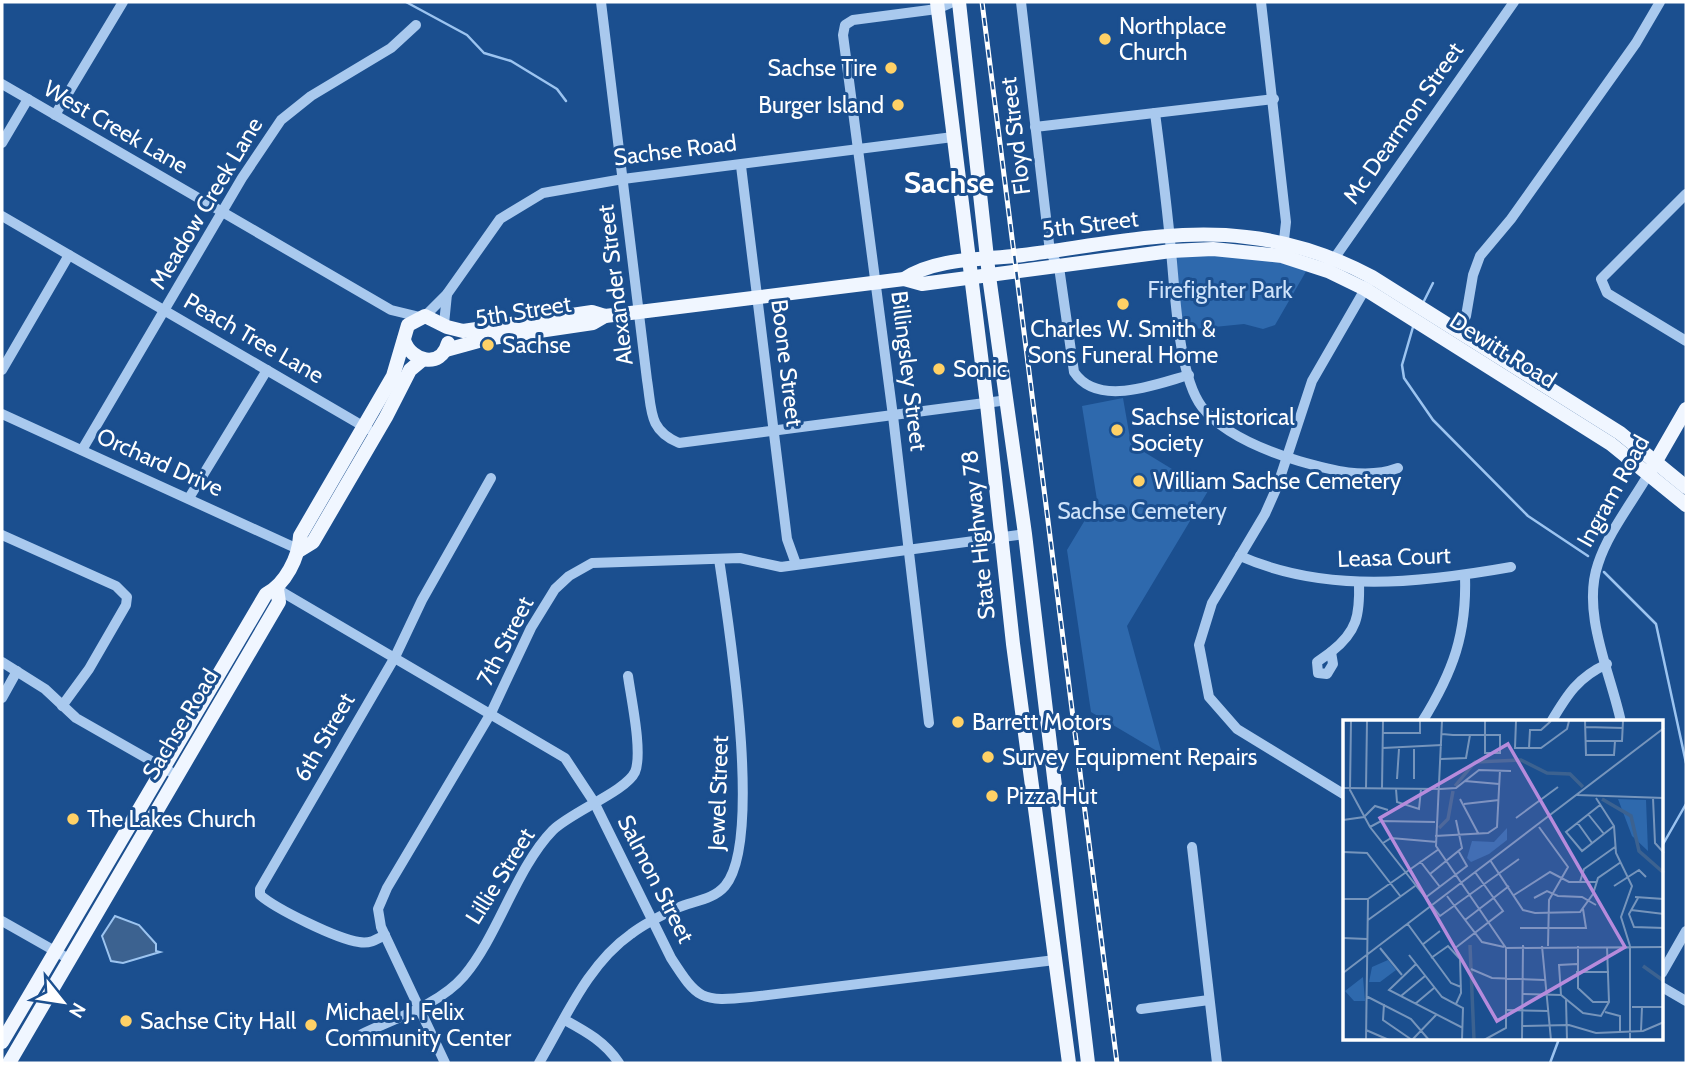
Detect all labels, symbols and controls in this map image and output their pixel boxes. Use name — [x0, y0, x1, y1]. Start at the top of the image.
place label: Northplace Church — [1119, 12, 1227, 66]
marker: Northplace Church — [1097, 31, 1113, 47]
street label: Mc Dearmon Street — [1337, 37, 1469, 209]
place label: Sachse Tire — [767, 54, 877, 82]
marker: Sachse Tire — [883, 60, 899, 76]
street label: West Creek Lane — [39, 74, 193, 180]
street label: Floyd Street — [994, 75, 1036, 196]
place label: Burger Island — [758, 91, 884, 119]
marker: Burger Island — [890, 97, 906, 113]
street label: Meadow Creek Lane — [144, 112, 268, 294]
street label: Sachse Road — [612, 129, 738, 171]
district label: Sachse — [904, 164, 994, 201]
street label: Alexander Street — [591, 203, 639, 367]
street label: 5th Street — [1040, 204, 1140, 244]
park label: Firefighter Park — [1147, 276, 1293, 304]
street label: Peach Tree Lane — [179, 287, 329, 389]
street label: Billingsley Street — [885, 289, 933, 453]
street label: 5th Street — [473, 290, 573, 332]
marker: Charles W. Smith & Sons Funeral Home — [1115, 296, 1131, 312]
street label: Boone Street — [765, 298, 809, 428]
street label: Dewitt Road — [1444, 306, 1562, 394]
place label: Charles W. Smith & Sons Funeral Home — [1028, 315, 1219, 369]
place label: Sachse — [502, 331, 571, 359]
marker: Sachse — [480, 337, 496, 353]
place label: Sonic — [953, 355, 1007, 383]
marker: Sonic — [931, 361, 947, 377]
place label: Sachse Historical Society — [1131, 403, 1295, 457]
street label: Orchard Drive — [93, 422, 228, 502]
marker: Sachse Historical Society — [1109, 422, 1125, 438]
street label: Ingram Road — [1571, 430, 1655, 552]
street label: State Highway 78 — [955, 449, 1001, 621]
place label: William Sachse Cemetery — [1153, 467, 1402, 495]
marker: William Sachse Cemetery — [1131, 473, 1147, 489]
park label: Sachse Cemetery — [1057, 497, 1227, 525]
street label: Leasa Court — [1337, 541, 1451, 573]
street label: 7th Street — [471, 592, 539, 690]
street label: Sachse Road — [136, 664, 224, 784]
street label: 6th Street — [287, 688, 361, 786]
place label: Barrett Motors — [972, 708, 1111, 736]
marker: Barrett Motors — [950, 714, 966, 730]
inset map — [1343, 720, 1664, 1040]
street label: Jewel Street — [702, 735, 734, 852]
place label: Survey Equipment Repairs — [1002, 743, 1257, 771]
marker: Survey Equipment Repairs — [980, 749, 996, 765]
place label: Pizza Hut — [1006, 782, 1098, 810]
marker: Pizza Hut — [984, 788, 1000, 804]
place label: The Lakes Church — [87, 805, 256, 833]
street label: Salmon Street — [612, 810, 700, 948]
marker: The Lakes Church — [65, 811, 81, 827]
street label: Lillie Street — [459, 822, 541, 929]
north arrow — [28, 967, 98, 1037]
place label: Michael J. Felix Community Center — [325, 998, 512, 1052]
text: N — [64, 999, 91, 1022]
place label: Sachse City Hall — [140, 1007, 297, 1035]
marker: Sachse City Hall — [118, 1013, 134, 1029]
marker: Michael J. Felix Community Center — [303, 1017, 319, 1033]

